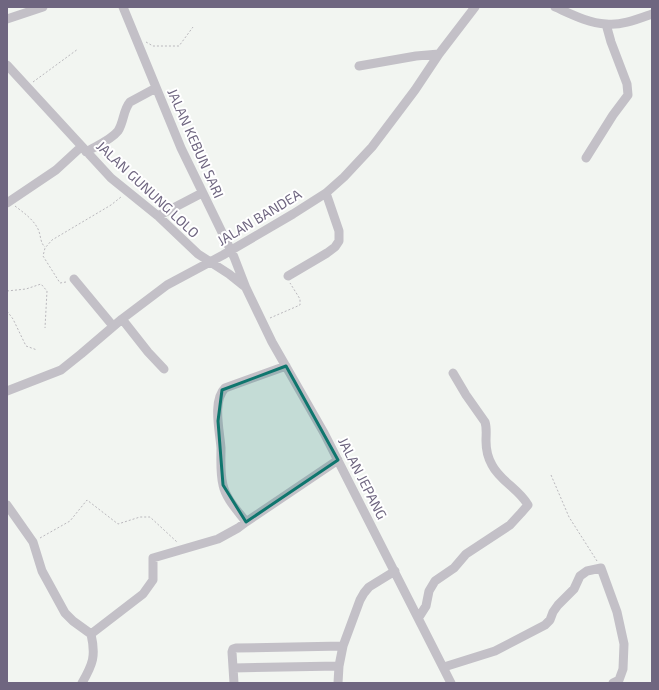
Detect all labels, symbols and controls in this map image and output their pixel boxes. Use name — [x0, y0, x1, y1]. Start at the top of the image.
street label: JALAN KEBUN SARI — [164, 86, 228, 200]
street label: JALAN GUNUNG LOLO — [93, 137, 203, 241]
street label: JALAN BANDEA — [214, 185, 305, 249]
street label: JALAN JEPANG — [335, 434, 391, 522]

